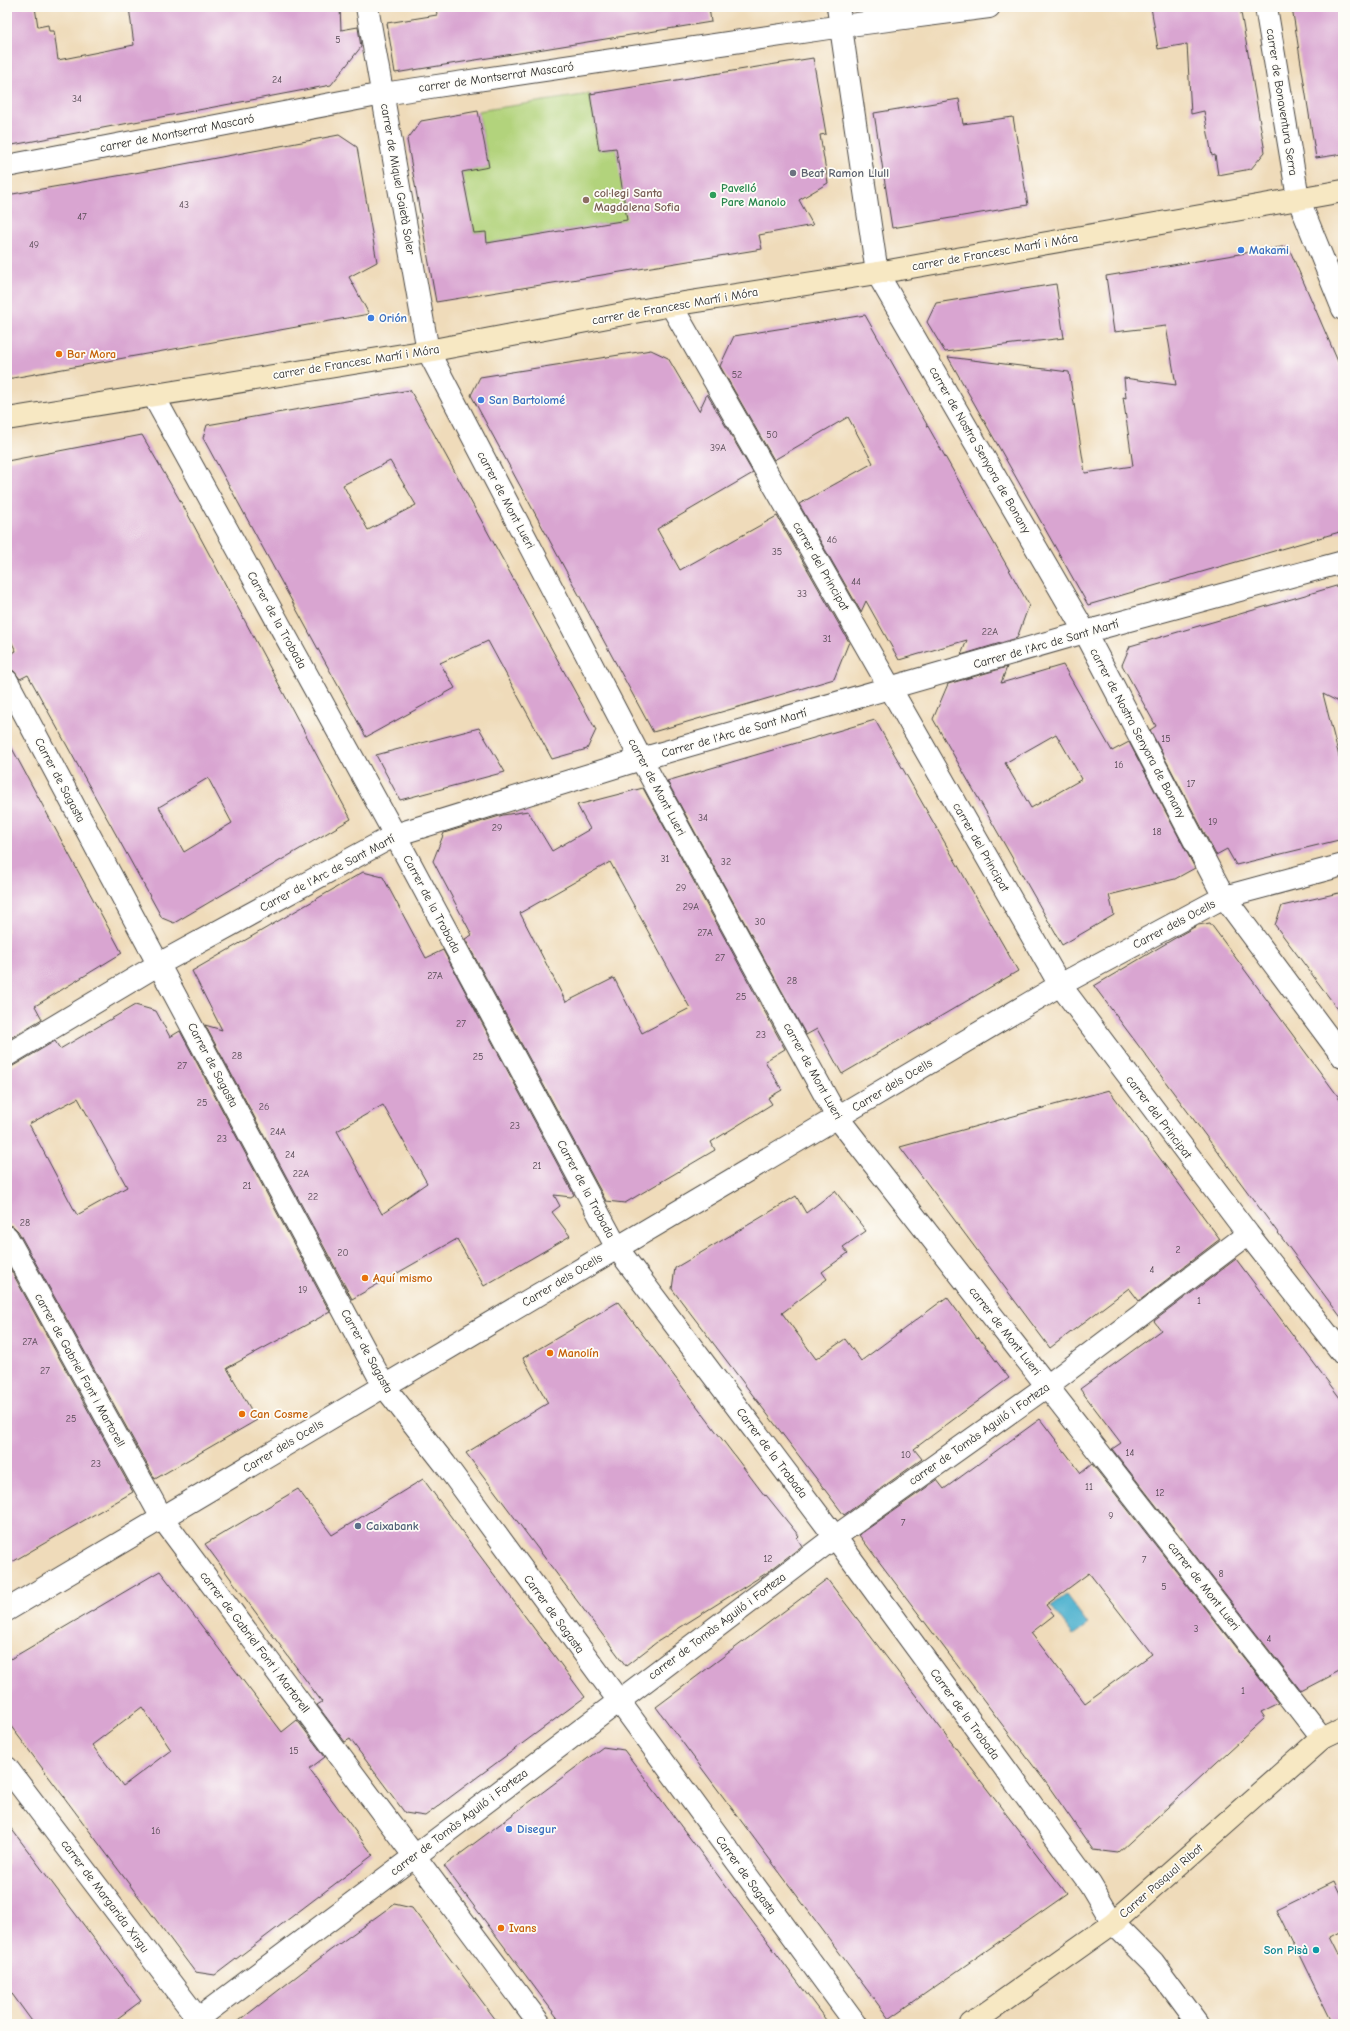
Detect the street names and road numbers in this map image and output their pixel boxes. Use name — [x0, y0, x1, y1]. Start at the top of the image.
street label: carrer de Bonaventura Serra — [1263, 27, 1301, 177]
street label: carrer de Montserrat Mascaró — [417, 59, 575, 95]
street label: carrer de Miquel Gaietà Soler — [378, 102, 418, 256]
street label: carrer de Montserrat Mascaró — [99, 111, 255, 155]
street label: carrer de Francesc Martí i Móra — [911, 230, 1079, 274]
street label: carrer de Francesc Martí i Móra — [591, 284, 759, 328]
street label: carrer de Francesc Martí i Móra — [272, 342, 440, 382]
street label: carrer de Nostra Senyora de Bonany — [926, 364, 1034, 536]
street label: carrer de Mont Lueri — [474, 449, 538, 551]
street label: carrer del Principat — [790, 519, 852, 613]
street label: Carrer de la Trobada — [244, 569, 310, 671]
street label: Carrer de l'Arc de Sant Martí — [972, 616, 1121, 671]
street label: carrer de Nostra Senyora de Bonany — [1087, 646, 1189, 821]
street label: Carrer de l'Arc de Sant Martí — [660, 705, 809, 760]
street label: Carrer de Sagasta — [32, 735, 88, 825]
street label: carrer de Mont Lueri — [625, 736, 689, 838]
street label: carrer del Principat — [950, 800, 1012, 894]
street label: Carrer de l'Arc de Sant Martí — [257, 831, 397, 915]
street label: Carrer de la Trobada — [400, 853, 464, 955]
street label: Carrer dels Ocells — [1130, 896, 1218, 952]
street label: Carrer de Sagasta — [185, 1020, 241, 1110]
street label: carrer de Mont Lueri — [781, 1020, 845, 1122]
street label: Carrer dels Ocells — [849, 1055, 935, 1115]
street label: carrer del Principat — [1123, 1073, 1195, 1162]
street label: Carrer de la Trobada — [554, 1138, 618, 1240]
street label: Carrer dels Ocells — [519, 1250, 605, 1310]
street label: carrer de Mont Lueri — [966, 1284, 1044, 1378]
street label: carrer de Gabriel Font i Martorell — [32, 1291, 128, 1449]
street label: Carrer de Sagasta — [338, 1307, 396, 1395]
street label: carrer de Tomàs Aguiló i Forteza — [906, 1380, 1052, 1488]
street label: Carrer de la Trobada — [734, 1405, 810, 1501]
street label: Carrer dels Ocells — [240, 1416, 326, 1476]
street label: carrer de Mont Lueri — [1165, 1539, 1243, 1633]
street label: carrer de Gabriel Font i Martorell — [197, 1569, 313, 1715]
street label: carrer de Tomàs Aguiló i Forteza — [645, 1570, 789, 1682]
street label: Carrer de Sagasta — [521, 1572, 587, 1656]
street label: Carrer de la Trobada — [927, 1666, 1003, 1762]
street label: carrer de Tomàs Aguiló i Forteza — [387, 1766, 531, 1878]
street label: Carrer de Sagasta — [713, 1833, 779, 1917]
street label: carrer de Margarida Xirgu — [58, 1837, 152, 1955]
street label: Carrer Pasqual Ribot — [1116, 1841, 1206, 1921]

